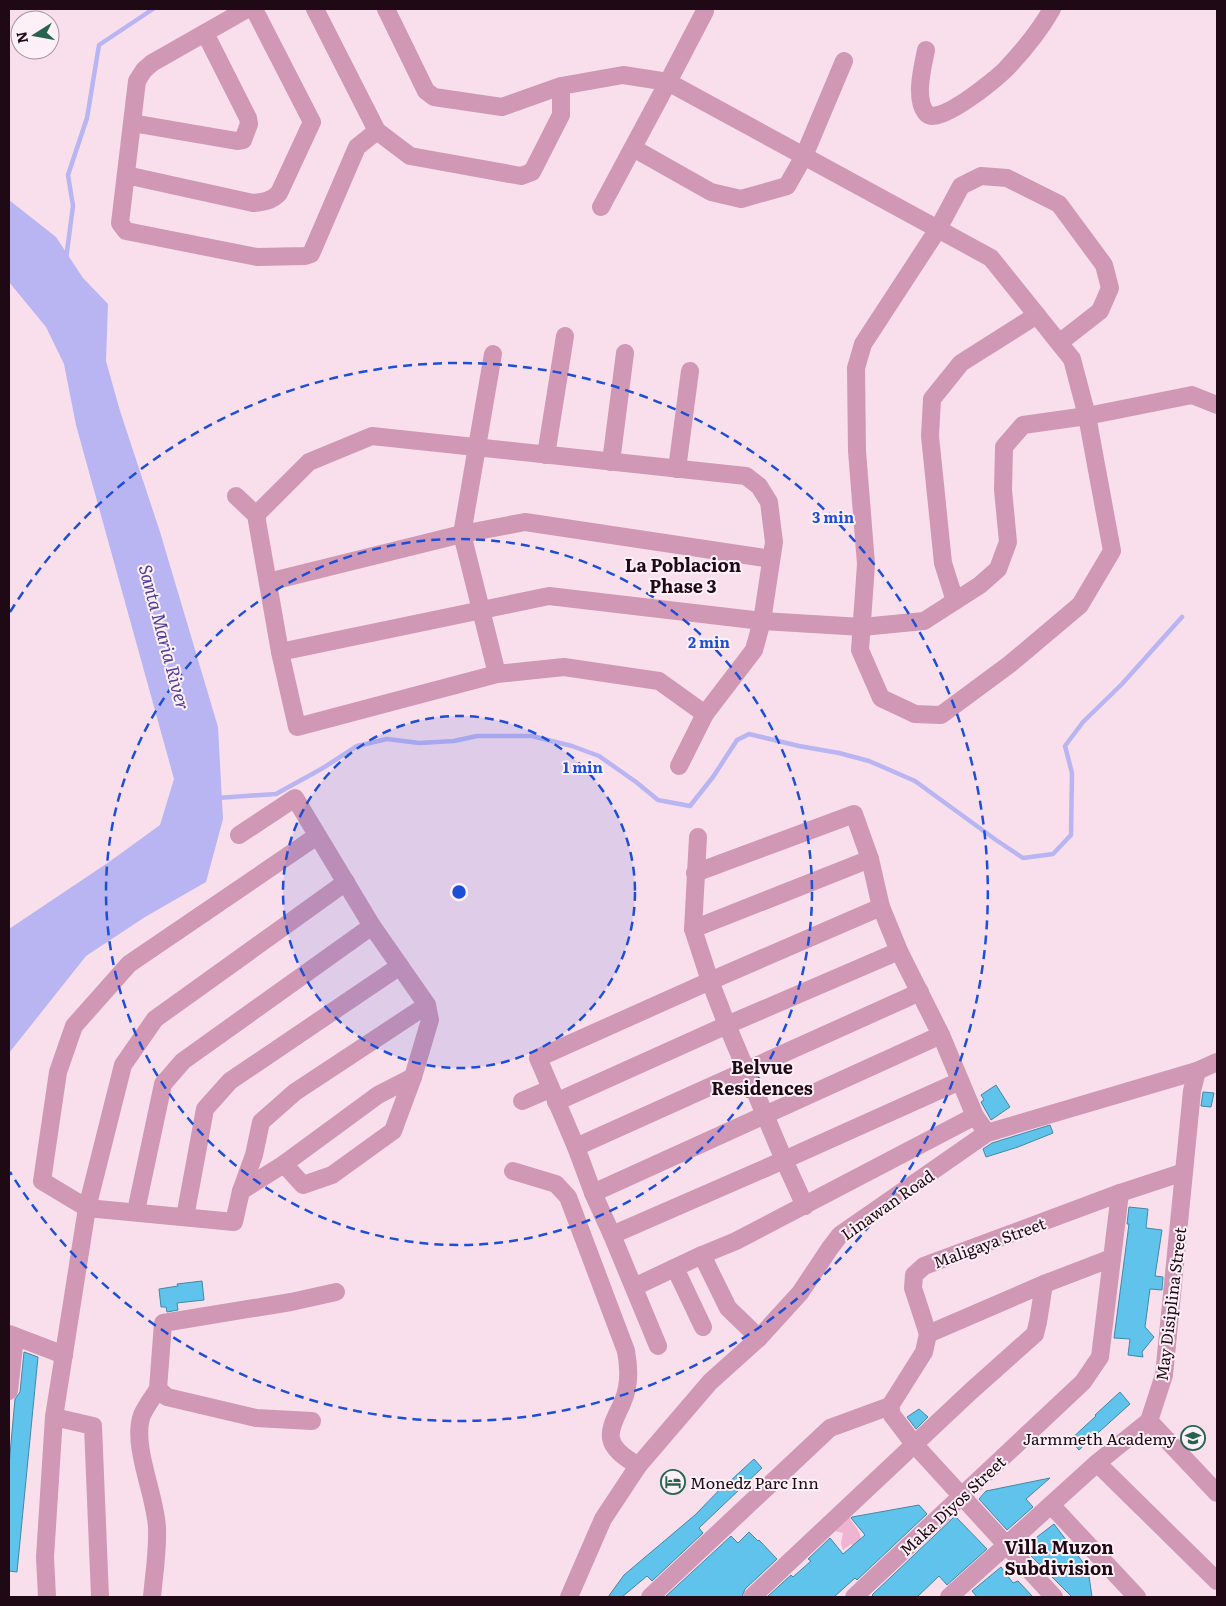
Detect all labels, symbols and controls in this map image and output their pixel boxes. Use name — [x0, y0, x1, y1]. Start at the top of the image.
north arrow — [10, 10, 60, 60]
text: N — [10, 30, 32, 45]
text: 3 min — [812, 505, 855, 528]
district label: La Poblacion Phase 3 — [625, 551, 742, 599]
water label: Santa Maria River — [133, 561, 197, 713]
text: 2 min — [688, 630, 731, 653]
text: 1 min — [563, 755, 604, 778]
centre of rings — [450, 883, 468, 901]
district label: Belvue Residences — [711, 1053, 813, 1101]
street label: Linawan Road — [836, 1163, 939, 1245]
street label: Maligaya Street — [929, 1210, 1049, 1273]
street label: May Disiplina Street — [1149, 1225, 1191, 1382]
school or university icon: Jarmmeth Academy — [1180, 1425, 1206, 1451]
place label: Jarmmeth Academy — [1023, 1426, 1177, 1450]
street label: Maka Diyos Street — [894, 1449, 1011, 1561]
hotel icon: Monedz Parc Inn — [660, 1469, 686, 1495]
place label: Monedz Parc Inn — [690, 1470, 819, 1494]
district label: Villa Muzon Subdivision — [1004, 1533, 1114, 1581]

